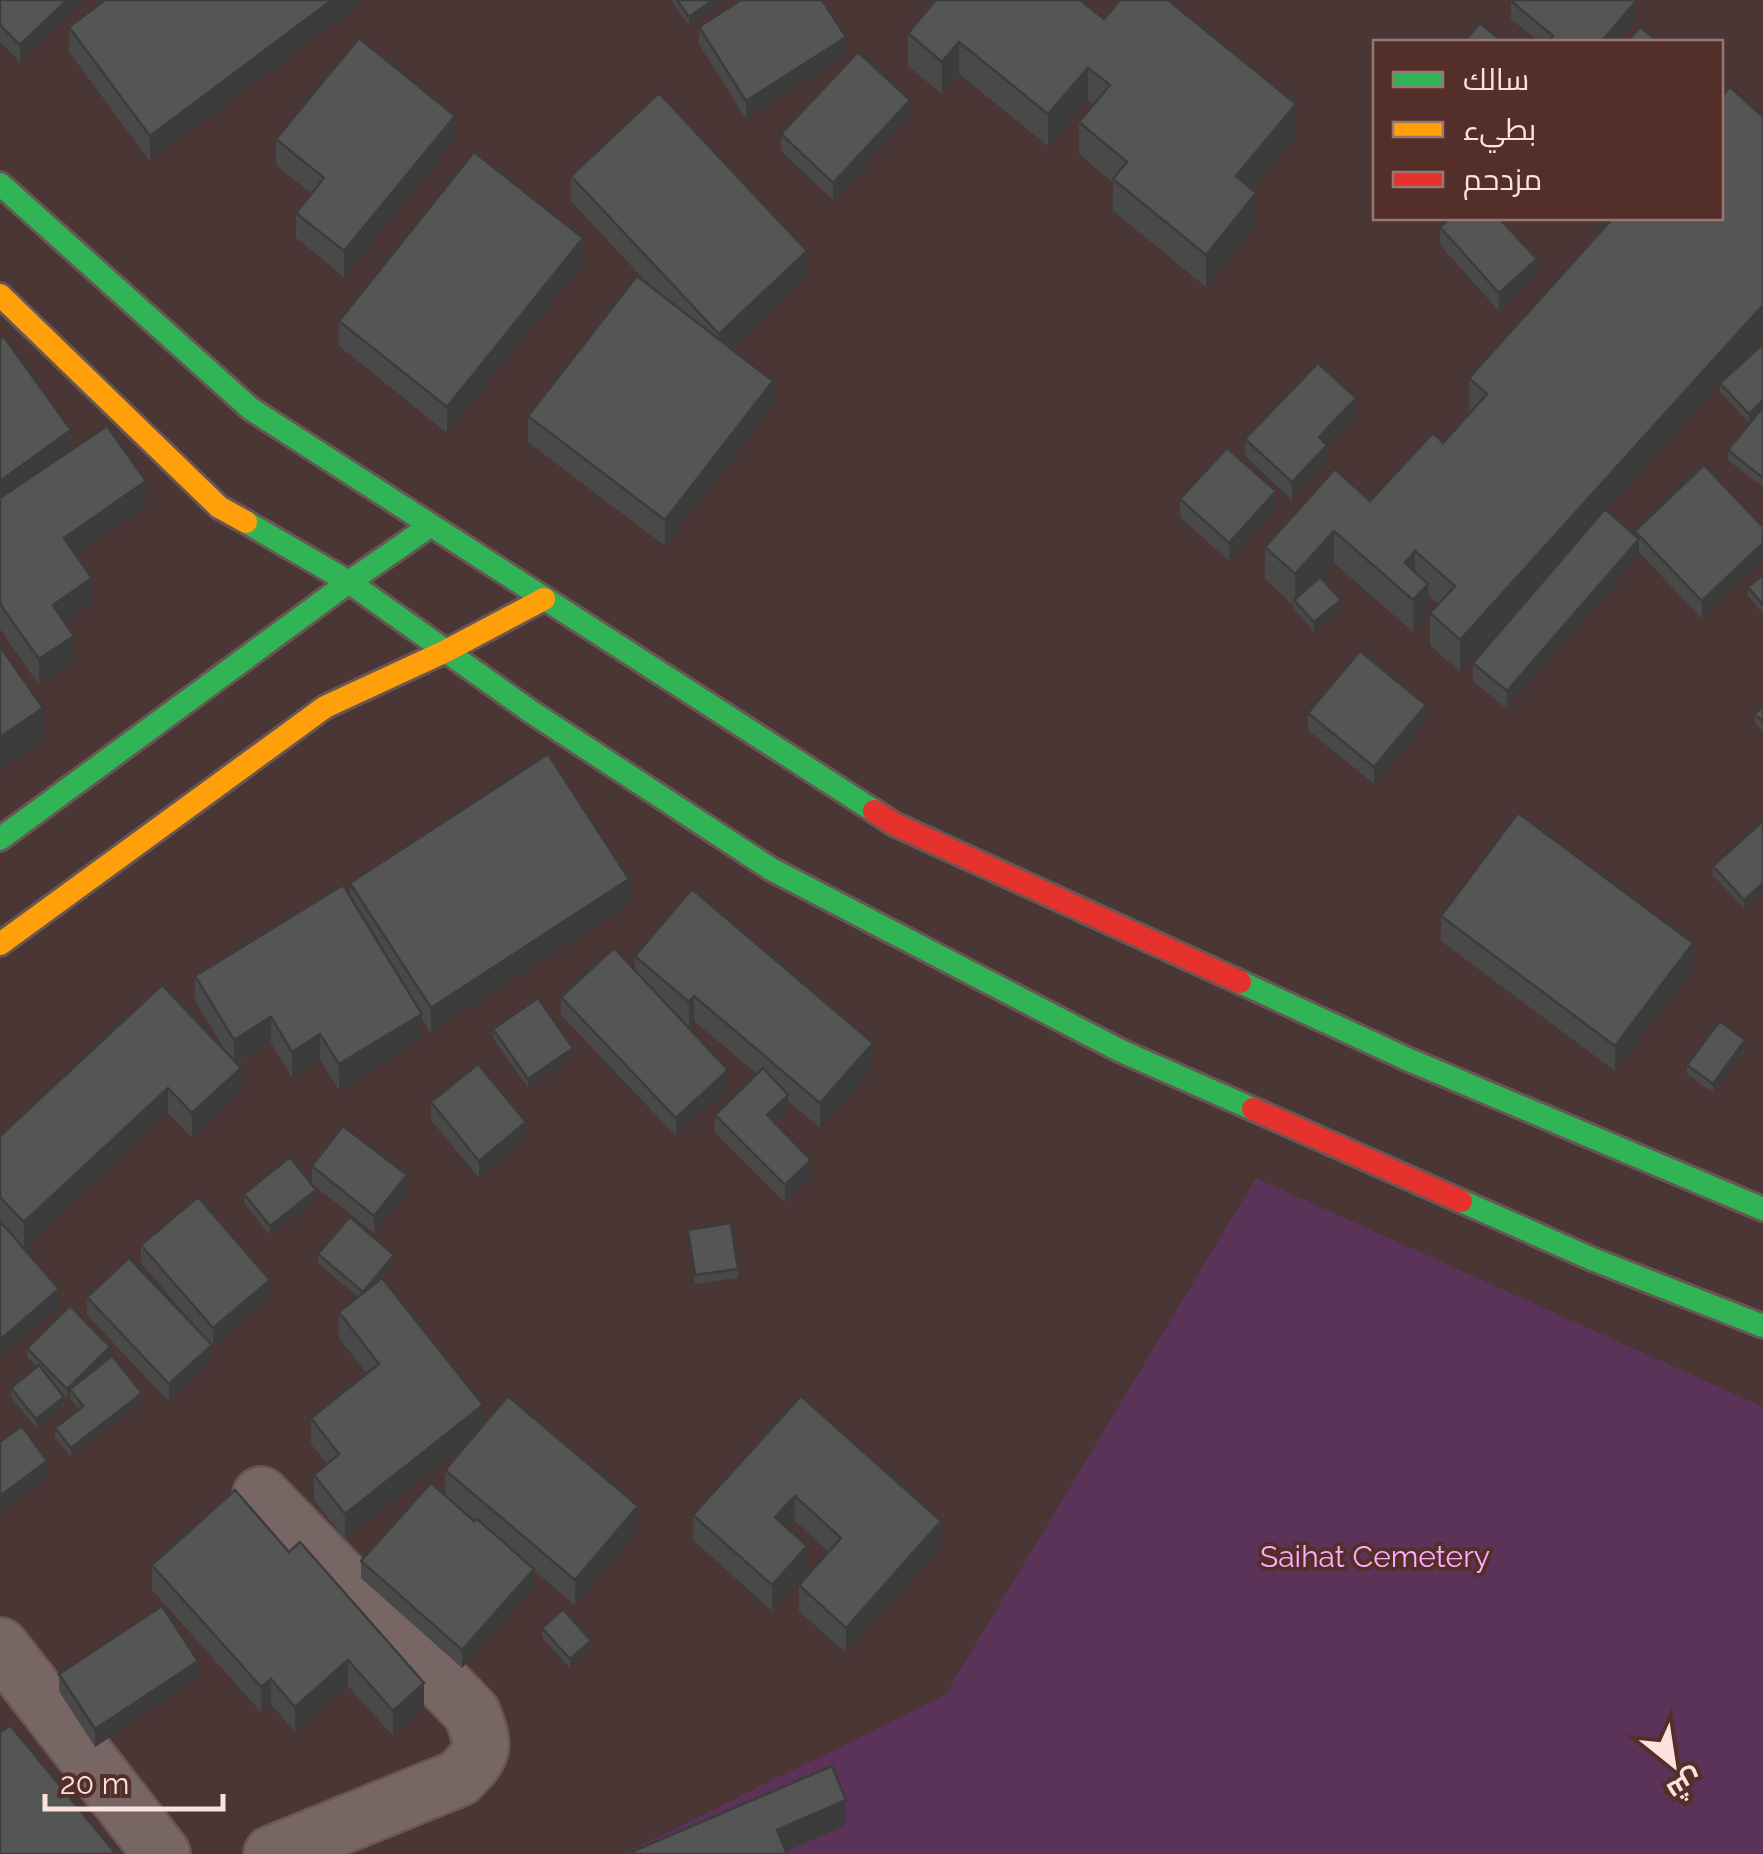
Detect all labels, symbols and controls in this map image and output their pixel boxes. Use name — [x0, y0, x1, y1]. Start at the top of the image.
legend — [1373, 40, 1723, 220]
text: سالك — [1463, 62, 1529, 97]
text: بطيء — [1463, 112, 1536, 153]
text: مزدحم — [1463, 162, 1542, 200]
park label: Saihat Cemetery — [1260, 1539, 1490, 1574]
north arrow — [1623, 1714, 1723, 1814]
scale bar — [45, 1749, 222, 1811]
text: ش — [1661, 1762, 1709, 1808]
text: 20 m — [60, 1766, 129, 1801]

